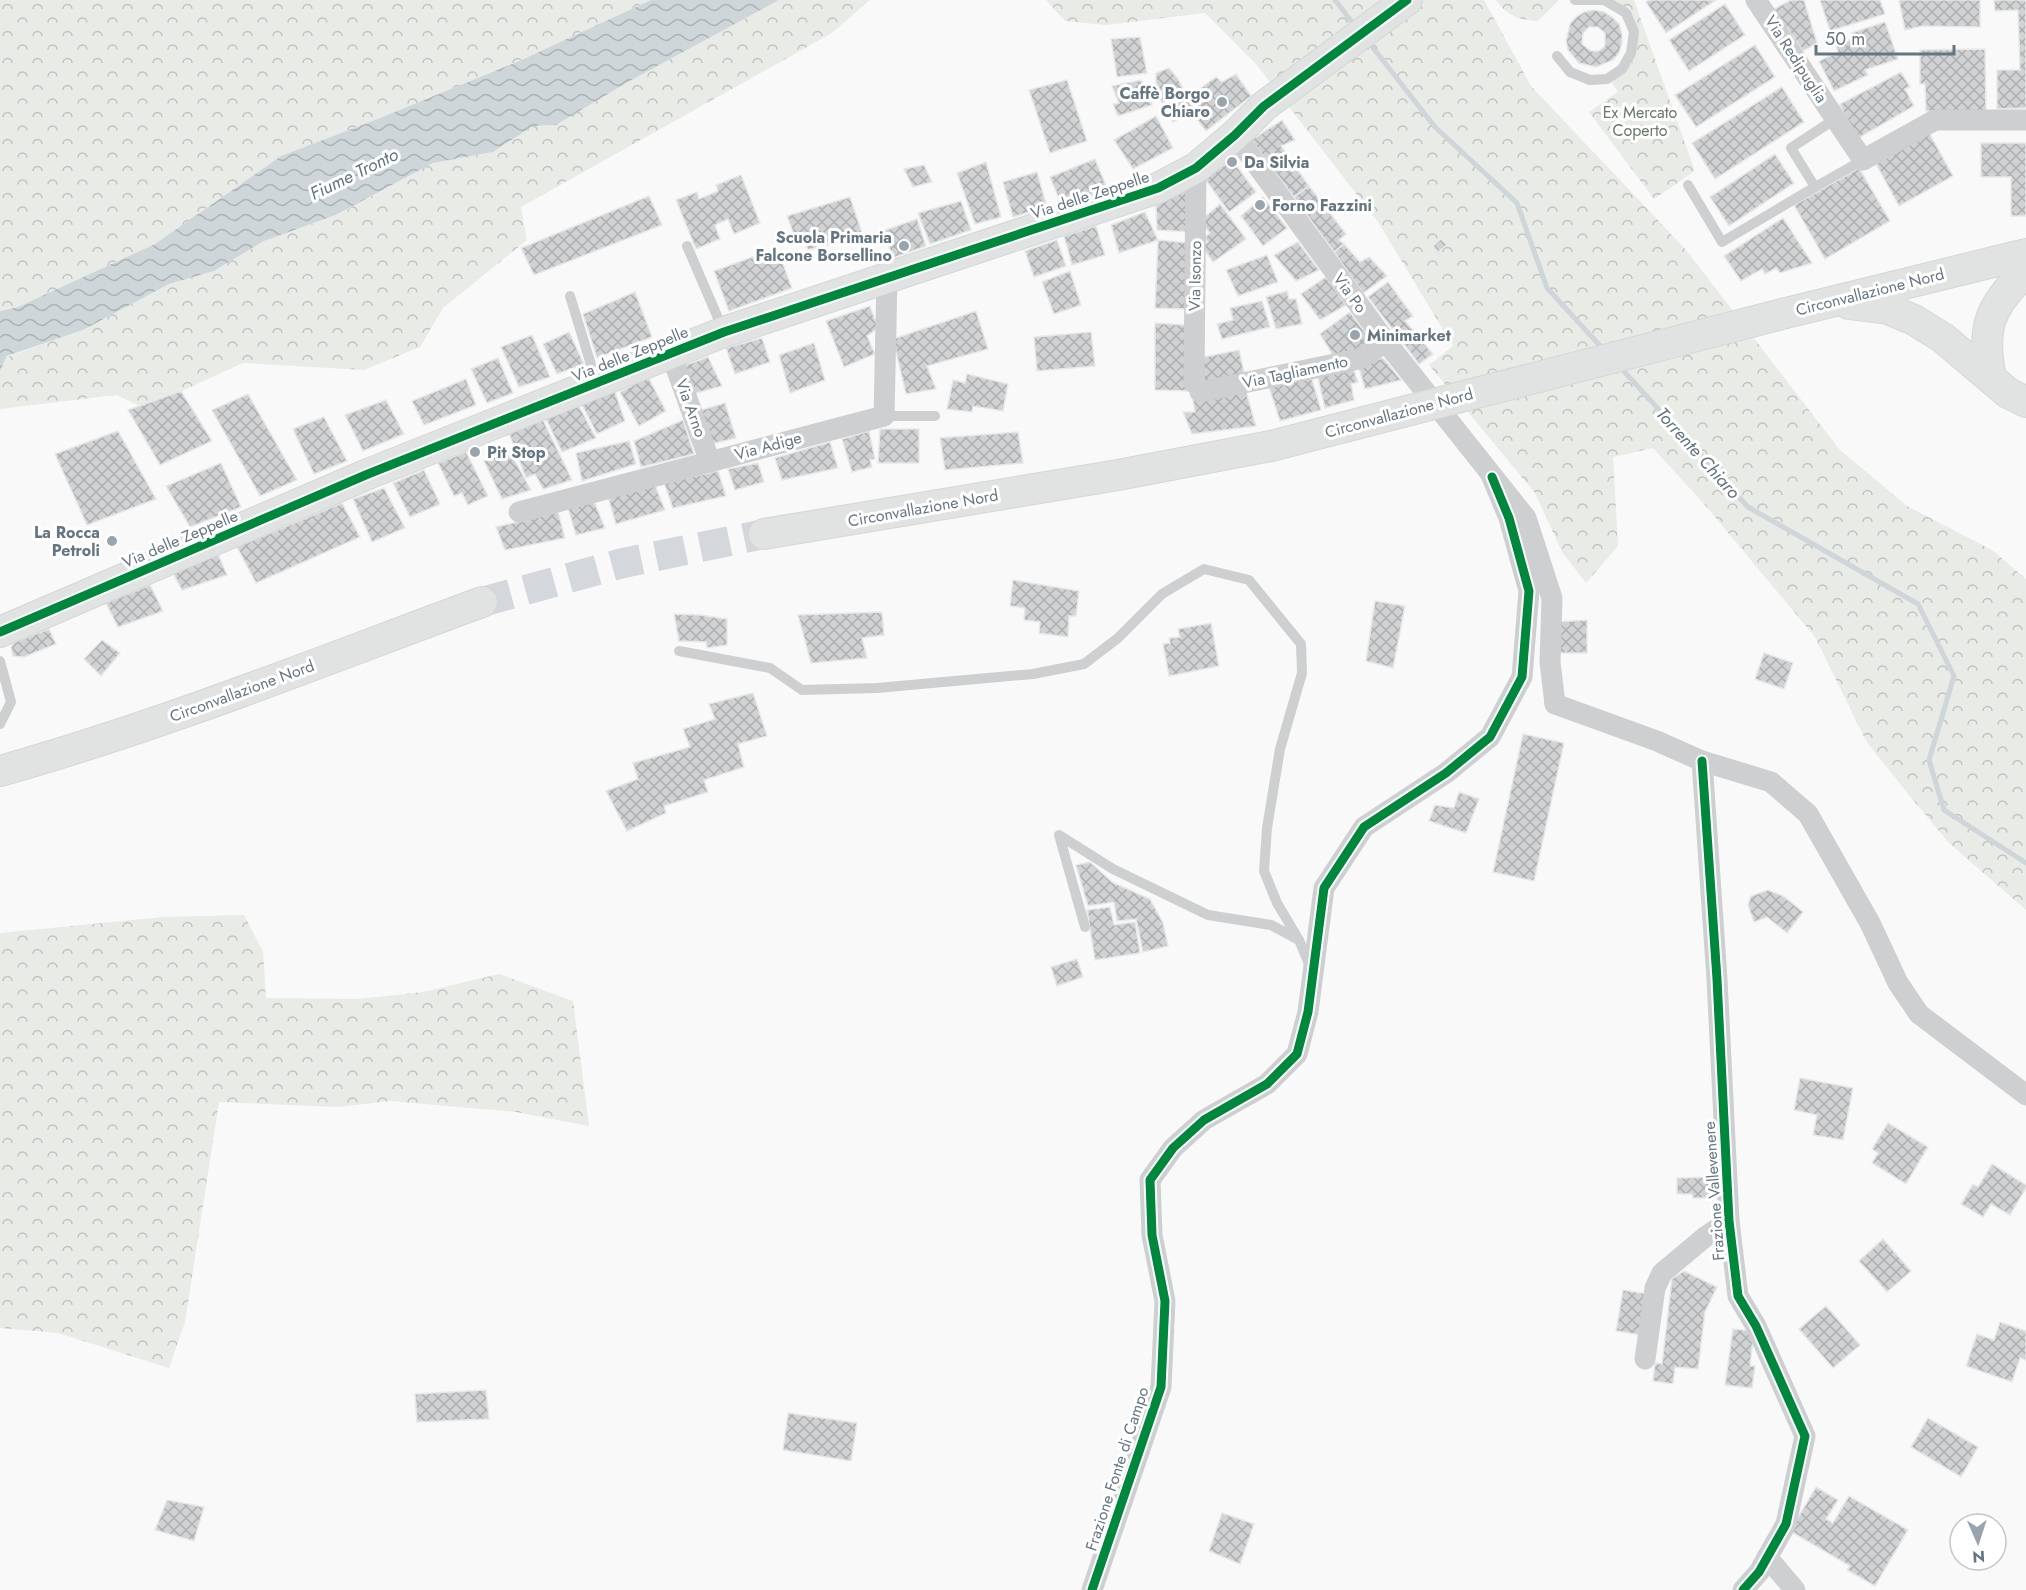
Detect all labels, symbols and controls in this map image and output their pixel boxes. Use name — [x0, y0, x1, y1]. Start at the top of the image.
street label: Via Redipuglia — [1759, 11, 1833, 107]
scale bar — [1816, 18, 1954, 56]
text: 50 m — [1825, 26, 1865, 52]
place label: Caffè Borgo Chiaro — [1120, 82, 1210, 123]
marker: Caffè Borgo Chiaro — [1215, 95, 1229, 109]
park label: Ex Mercato Coperto — [1603, 101, 1678, 142]
water label: Fiume Tronto — [305, 141, 403, 207]
place label: Da Silvia — [1244, 151, 1309, 174]
marker: Da Silvia — [1225, 155, 1239, 169]
street label: Via delle Zeppelle — [1028, 165, 1152, 225]
place label: Forno Fazzini — [1272, 194, 1372, 217]
marker: Forno Fazzini — [1253, 198, 1267, 212]
place label: Scuola Primaria Falcone Borsellino — [755, 226, 892, 267]
marker: Scuola Primaria Falcone Borsellino — [897, 239, 911, 253]
street label: Via Isonzo — [1183, 240, 1207, 311]
street label: Circonvallazione Nord — [1793, 262, 1947, 322]
street label: Via Po — [1328, 268, 1372, 318]
street label: Via delle Zeppelle — [568, 320, 692, 388]
place label: Minimarket — [1367, 324, 1452, 347]
marker: Minimarket — [1348, 328, 1362, 342]
street label: Via Tagliamento — [1240, 350, 1350, 394]
street label: Via Arno — [670, 376, 712, 441]
street label: Circonvallazione Nord — [1322, 382, 1476, 444]
water label: Torrente Chiaro — [1650, 401, 1747, 505]
street label: Via Adige — [732, 426, 804, 466]
place label: Pit Stop — [487, 441, 546, 464]
marker: Pit Stop — [468, 445, 482, 459]
street label: Circonvallazione Nord — [846, 483, 1000, 533]
street label: Via delle Zeppelle — [119, 504, 241, 574]
place label: La Rocca Petroli — [34, 521, 100, 562]
marker: La Rocca Petroli — [105, 534, 119, 548]
street label: Circonvallazione Nord — [167, 654, 317, 728]
street label: Frazione Vallevenere — [1698, 1120, 1730, 1262]
street label: Frazione Fonte di Campo — [1080, 1384, 1154, 1554]
north arrow — [1948, 1512, 2008, 1572]
text: N — [1972, 1545, 1986, 1568]

